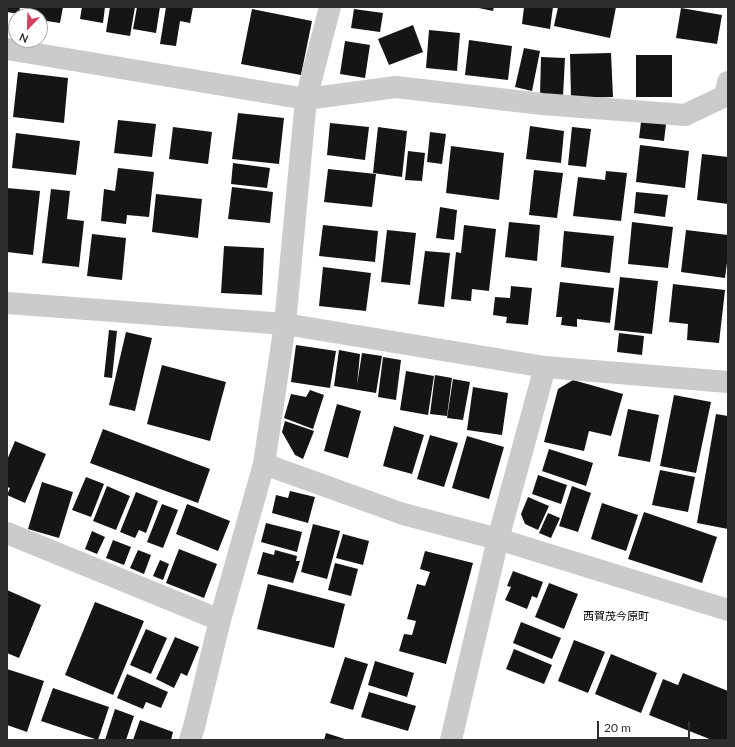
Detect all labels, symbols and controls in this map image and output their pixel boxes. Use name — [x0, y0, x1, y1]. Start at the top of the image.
north arrow — [8, 8, 48, 48]
text: N — [17, 31, 30, 46]
district label: 西賀茂今原町 — [583, 609, 649, 623]
scale bar — [599, 713, 692, 739]
text: 20 m — [604, 720, 631, 735]

